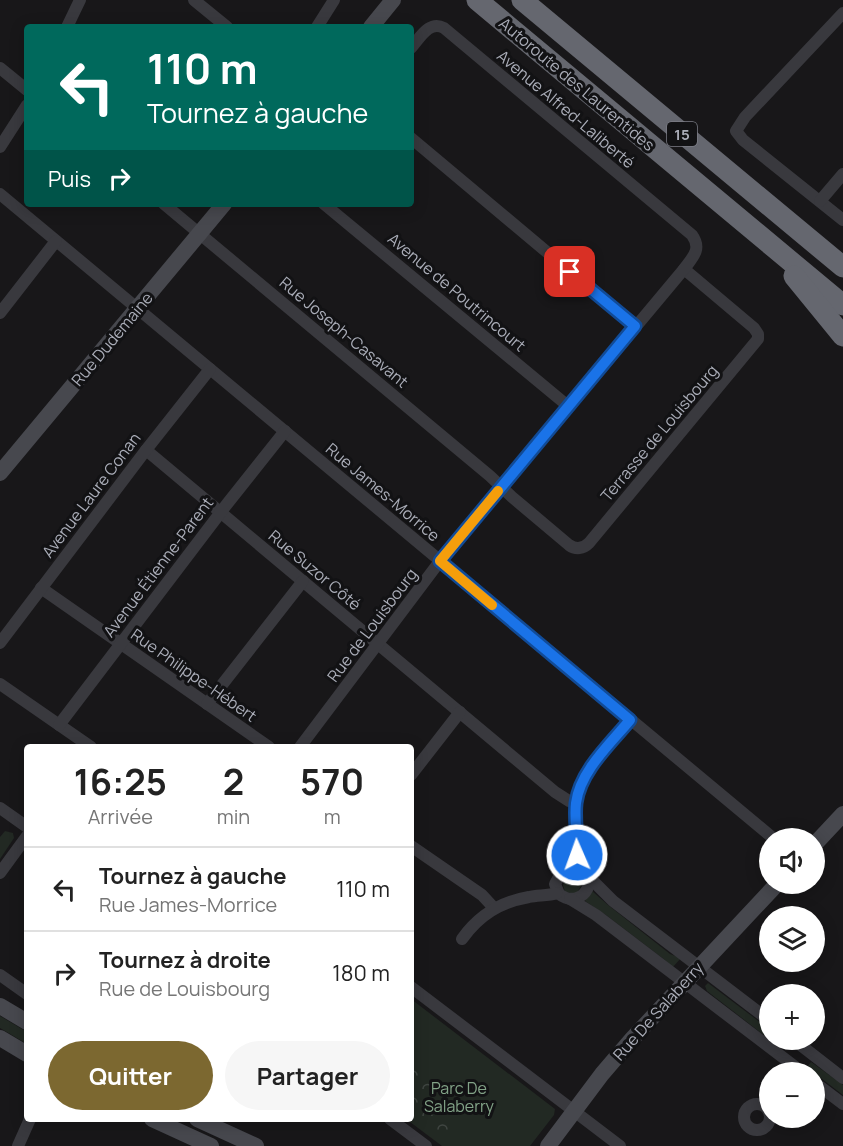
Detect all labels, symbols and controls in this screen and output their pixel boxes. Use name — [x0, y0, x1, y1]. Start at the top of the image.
street label: Autoroute des Laurentides — [494, 12, 660, 156]
text: 110 m — [147, 39, 258, 97]
street label: Avenue Alfred-Laliberté — [492, 45, 640, 173]
icon: left — [48, 48, 126, 126]
text: Tournez à gauche — [147, 94, 368, 131]
road number: 15 — [667, 122, 697, 146]
icon: right — [103, 162, 136, 195]
text: Puis — [48, 164, 91, 194]
street label: Avenue de Poutrincourt — [383, 228, 531, 356]
pin — [544, 246, 595, 297]
icon: arrive — [553, 255, 586, 288]
street label: Rue Joseph-Casavant — [275, 272, 413, 392]
street label: Rue Dudemaine — [66, 288, 158, 390]
street label: Terrasse de Louisbourg — [595, 360, 723, 506]
street label: Avenue Laure Conan — [37, 428, 145, 562]
street label: Rue James-Morrice — [321, 438, 445, 546]
street label: Avenue Étienne-Parent — [98, 492, 218, 642]
street label: Rue Suzor Côté — [264, 525, 366, 615]
street label: Rue de Louisbourg — [322, 564, 422, 686]
street label: Rue Philippe-Hébert — [127, 623, 261, 727]
text: 16:25 — [74, 757, 167, 806]
text: 2 — [223, 757, 244, 806]
text: 570 — [300, 757, 364, 806]
text: Arrivée — [88, 803, 153, 830]
text: min — [217, 803, 250, 830]
text: m — [324, 803, 341, 830]
position arrow — [545, 823, 609, 887]
map controls — [759, 828, 825, 1128]
button: sound — [759, 828, 825, 894]
text: Tournez à gauche — [99, 861, 286, 891]
icon: left — [48, 873, 81, 906]
text: 110 m — [336, 874, 390, 904]
text: Rue James-Morrice — [99, 891, 277, 918]
button: layers — [759, 906, 825, 972]
text: Tournez à droite — [99, 945, 271, 975]
icon: right — [48, 957, 81, 990]
street label: Rue De Salaberry — [608, 957, 709, 1065]
text: 180 m — [332, 958, 390, 988]
text: Rue de Louisbourg — [99, 975, 270, 1002]
button: + — [759, 984, 825, 1050]
button: Quitter — [48, 1041, 213, 1110]
button: Partager — [225, 1041, 390, 1110]
button: − — [759, 1062, 825, 1128]
park label: Parc De Salaberry — [424, 1077, 495, 1117]

